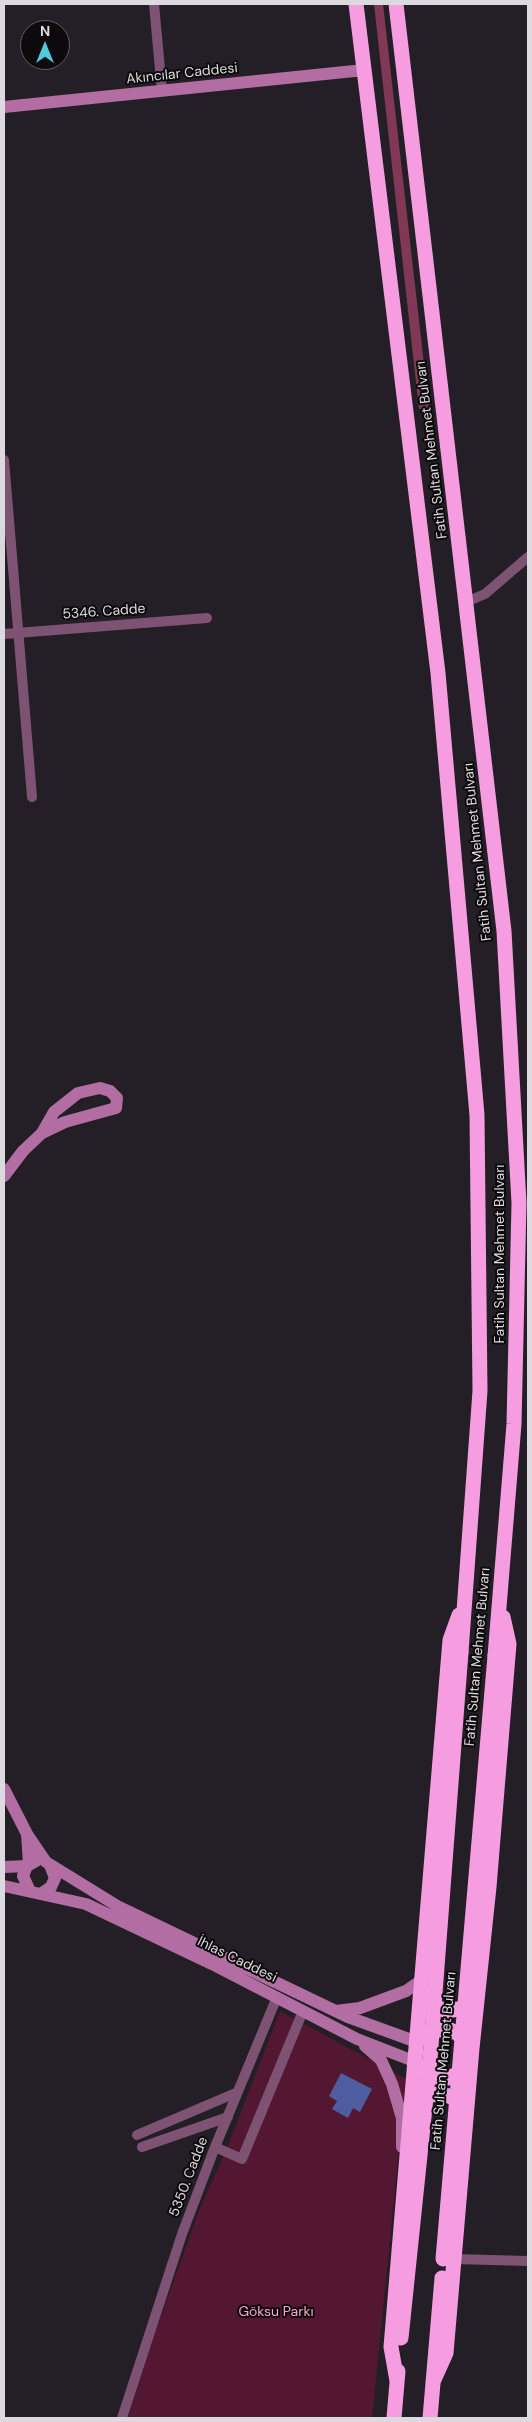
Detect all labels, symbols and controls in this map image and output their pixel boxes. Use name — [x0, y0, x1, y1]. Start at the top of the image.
north arrow — [20, 20, 70, 70]
text: N — [40, 22, 50, 40]
street label: Akıncılar Caddesi — [126, 60, 238, 88]
street label: Fatih Sultan Mehmet Bulvarı — [413, 360, 451, 540]
street label: 5346. Cadde — [62, 601, 146, 623]
street label: Fatih Sultan Mehmet Bulvarı — [460, 762, 496, 942]
street label: Fatih Sultan Mehmet Bulvarı — [492, 1165, 508, 1343]
street label: Fatih Sultan Mehmet Bulvarı — [462, 1567, 494, 1747]
street label: İhlas Caddesi — [195, 1934, 279, 1986]
street label: Fatih Sultan Mehmet Bulvarı — [428, 1971, 460, 2151]
street label: 5350. Cadde — [166, 2135, 212, 2219]
park label: Göksu Parkı — [238, 2304, 314, 2320]

